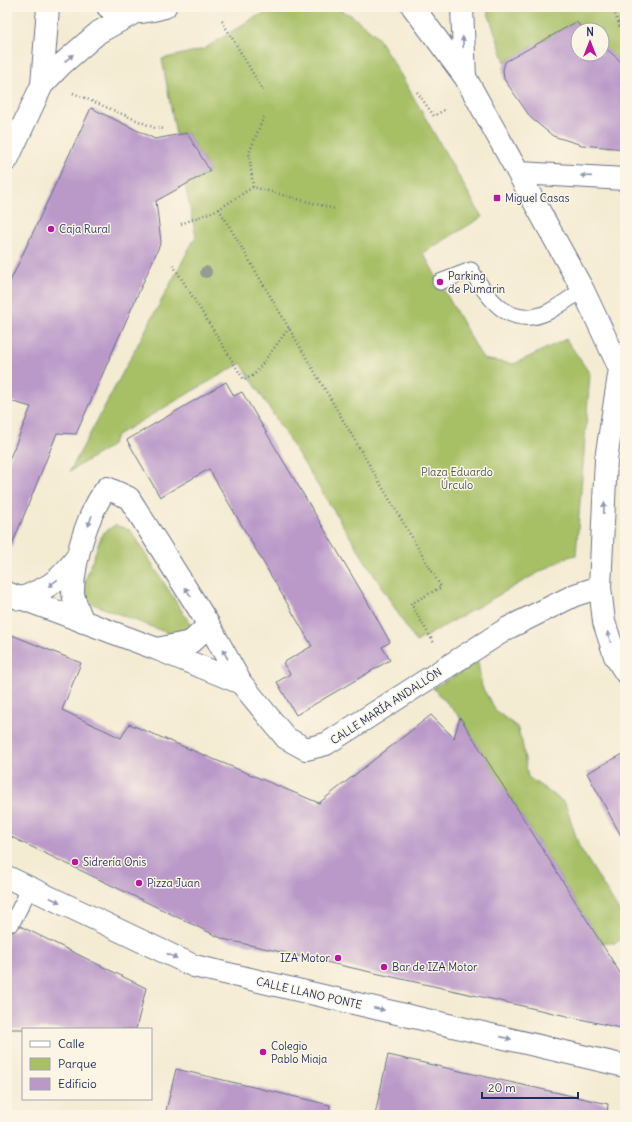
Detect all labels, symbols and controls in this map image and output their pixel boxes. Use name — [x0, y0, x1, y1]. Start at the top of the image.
north arrow — [570, 22, 610, 62]
text: N — [586, 25, 594, 39]
one-way arrow — [460, 35, 466, 48]
one-way arrow — [64, 53, 74, 62]
one-way arrow — [580, 173, 592, 180]
place label: Miguel Casas — [505, 191, 570, 205]
marker: Miguel Casas — [492, 193, 502, 203]
place label: Caja Rural — [59, 222, 110, 236]
marker: Caja Rural — [46, 224, 56, 234]
place label: Parking de Pumarin — [448, 269, 505, 296]
marker: Parking de Pumarin — [435, 277, 445, 287]
park label: Plaza Eduardo Úrculo — [421, 465, 493, 492]
one-way arrow — [600, 502, 607, 514]
one-way arrow — [86, 515, 92, 527]
one-way arrow — [48, 579, 59, 588]
one-way arrow — [185, 586, 192, 598]
one-way arrow — [606, 631, 612, 643]
one-way arrow — [222, 648, 228, 660]
street label: CALLE MARÍA ANDALLÓN — [327, 664, 444, 747]
place label: Sidrería Onis — [83, 855, 146, 869]
marker: Sidrería Onis — [70, 857, 80, 867]
place label: Pizza Juan — [147, 876, 200, 890]
marker: Pizza Juan — [134, 878, 144, 888]
one-way arrow — [49, 897, 60, 903]
place label: IZA Motor — [280, 951, 331, 965]
one-way arrow — [167, 953, 178, 959]
marker: IZA Motor — [333, 953, 343, 963]
place label: Bar de IZA Motor — [392, 960, 478, 974]
marker: Bar de IZA Motor — [379, 962, 389, 972]
street label: CALLE LLANO PONTE — [255, 974, 363, 1012]
one-way arrow — [373, 1006, 385, 1012]
legend — [22, 1028, 152, 1100]
text: Calle — [58, 1036, 85, 1051]
one-way arrow — [499, 1036, 512, 1042]
place label: Colegio Pablo Miaja — [271, 1039, 327, 1066]
marker: Colegio Pablo Miaja — [258, 1047, 268, 1057]
text: Parque — [58, 1056, 97, 1071]
scale bar — [482, 1074, 578, 1100]
text: Edificio — [58, 1076, 97, 1091]
text: 20 m — [488, 1080, 516, 1095]

